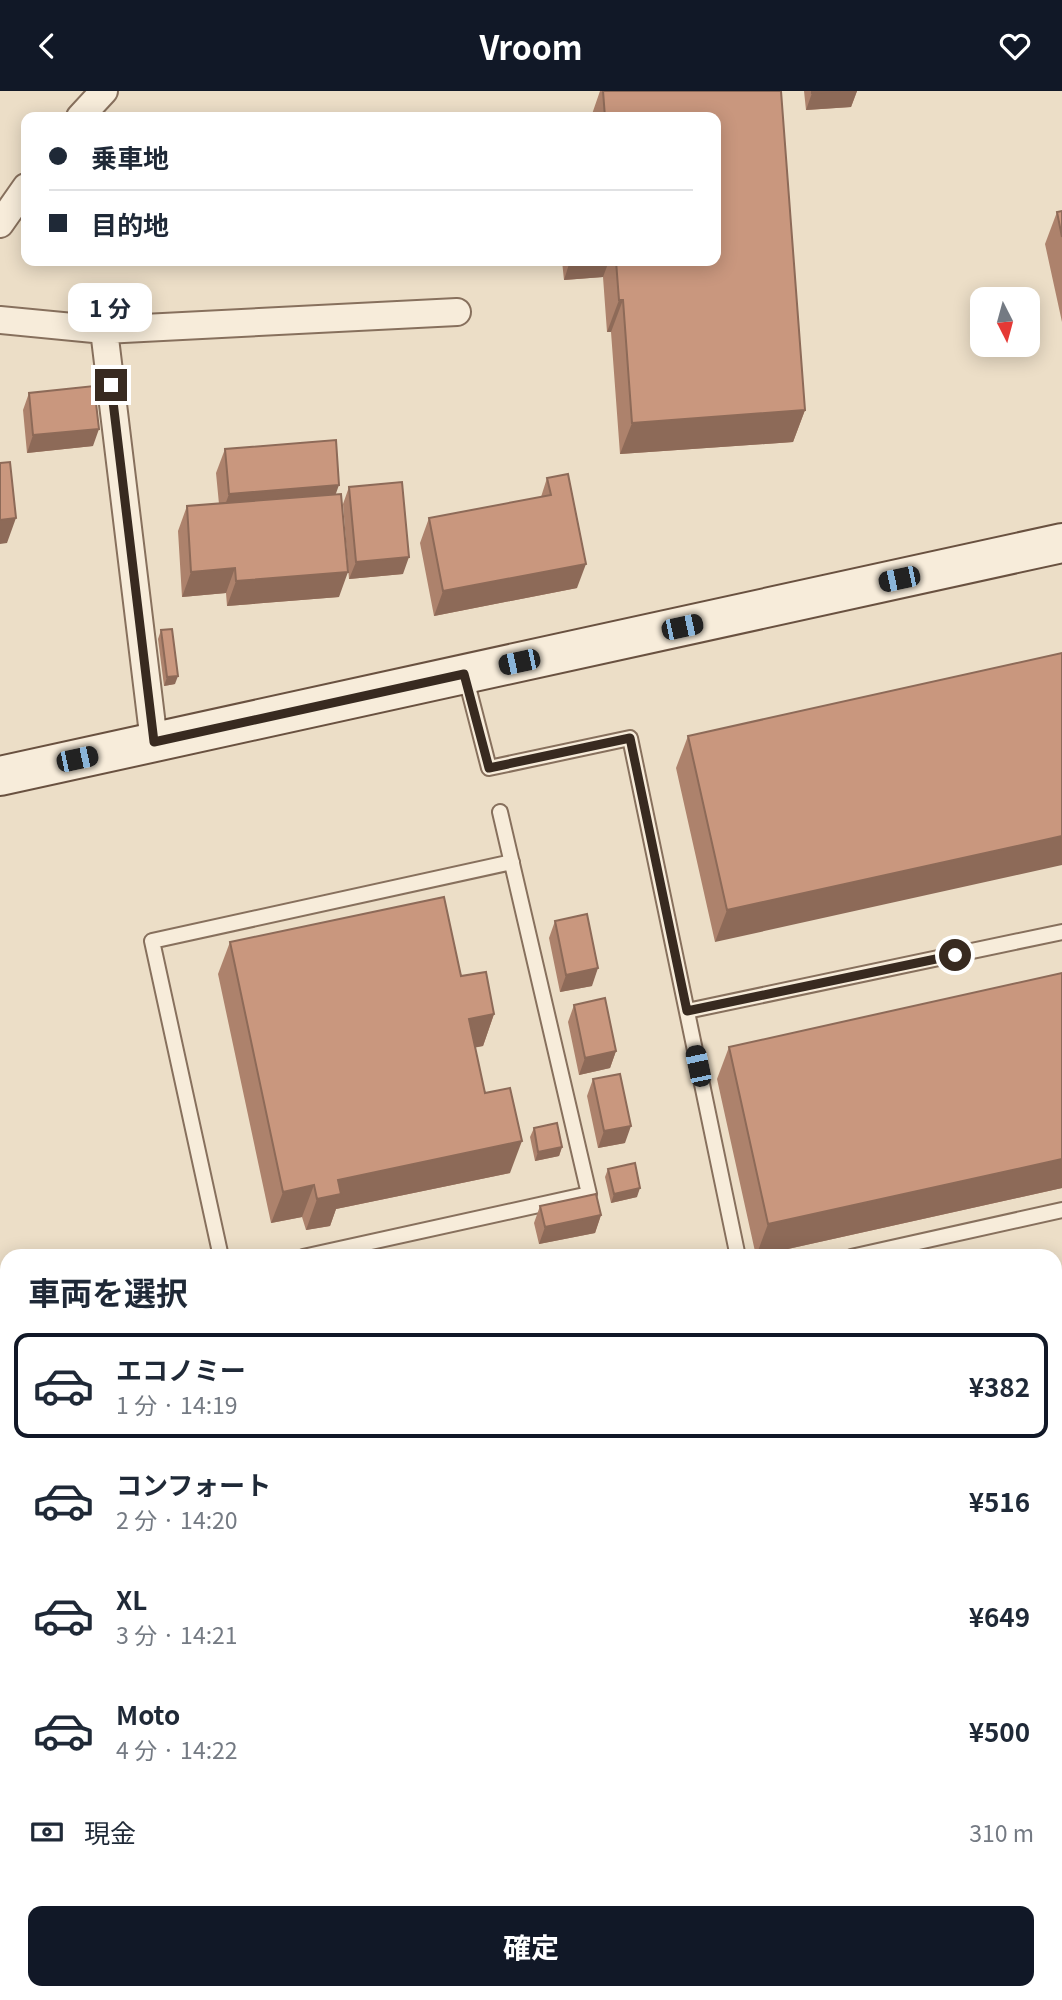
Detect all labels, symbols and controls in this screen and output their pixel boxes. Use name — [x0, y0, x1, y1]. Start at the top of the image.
text: Vroom — [479, 23, 583, 69]
icon: back — [28, 27, 66, 65]
icon: heart — [996, 27, 1034, 65]
text: 乗車地 — [91, 138, 169, 175]
text: 目的地 — [91, 205, 169, 242]
callout: 1 分 — [69, 283, 153, 333]
north arrow — [970, 287, 1040, 357]
map controls — [970, 287, 1040, 357]
text: 1 分 — [89, 290, 131, 324]
route end — [95, 369, 127, 401]
car — [877, 564, 922, 594]
car — [660, 612, 705, 642]
car — [497, 647, 542, 677]
car — [55, 744, 100, 774]
route start — [939, 939, 971, 971]
car — [684, 1043, 713, 1089]
text: 車両を選択 — [28, 1268, 188, 1314]
text: エコノミー — [116, 1350, 246, 1387]
icon: car — [32, 1354, 95, 1417]
text: ¥382 — [969, 1367, 1030, 1404]
text: 1 分 · 14:19 — [116, 1387, 238, 1421]
text: コンフォート — [116, 1465, 271, 1502]
icon: car — [32, 1469, 95, 1532]
text: ¥516 — [969, 1482, 1030, 1519]
text: 2 分 · 14:20 — [116, 1502, 238, 1536]
text: XL — [116, 1580, 147, 1617]
icon: car — [32, 1584, 95, 1647]
text: ¥649 — [969, 1597, 1030, 1634]
text: 3 分 · 14:21 — [116, 1617, 238, 1651]
text: Moto — [116, 1695, 180, 1732]
icon: car — [32, 1699, 95, 1762]
text: ¥500 — [969, 1712, 1030, 1749]
text: 4 分 · 14:22 — [116, 1732, 238, 1766]
icon: cash — [28, 1813, 66, 1851]
text: 現金 — [84, 1813, 136, 1850]
text: 310 m — [969, 1815, 1034, 1849]
button: 確定 — [28, 1906, 1034, 1986]

